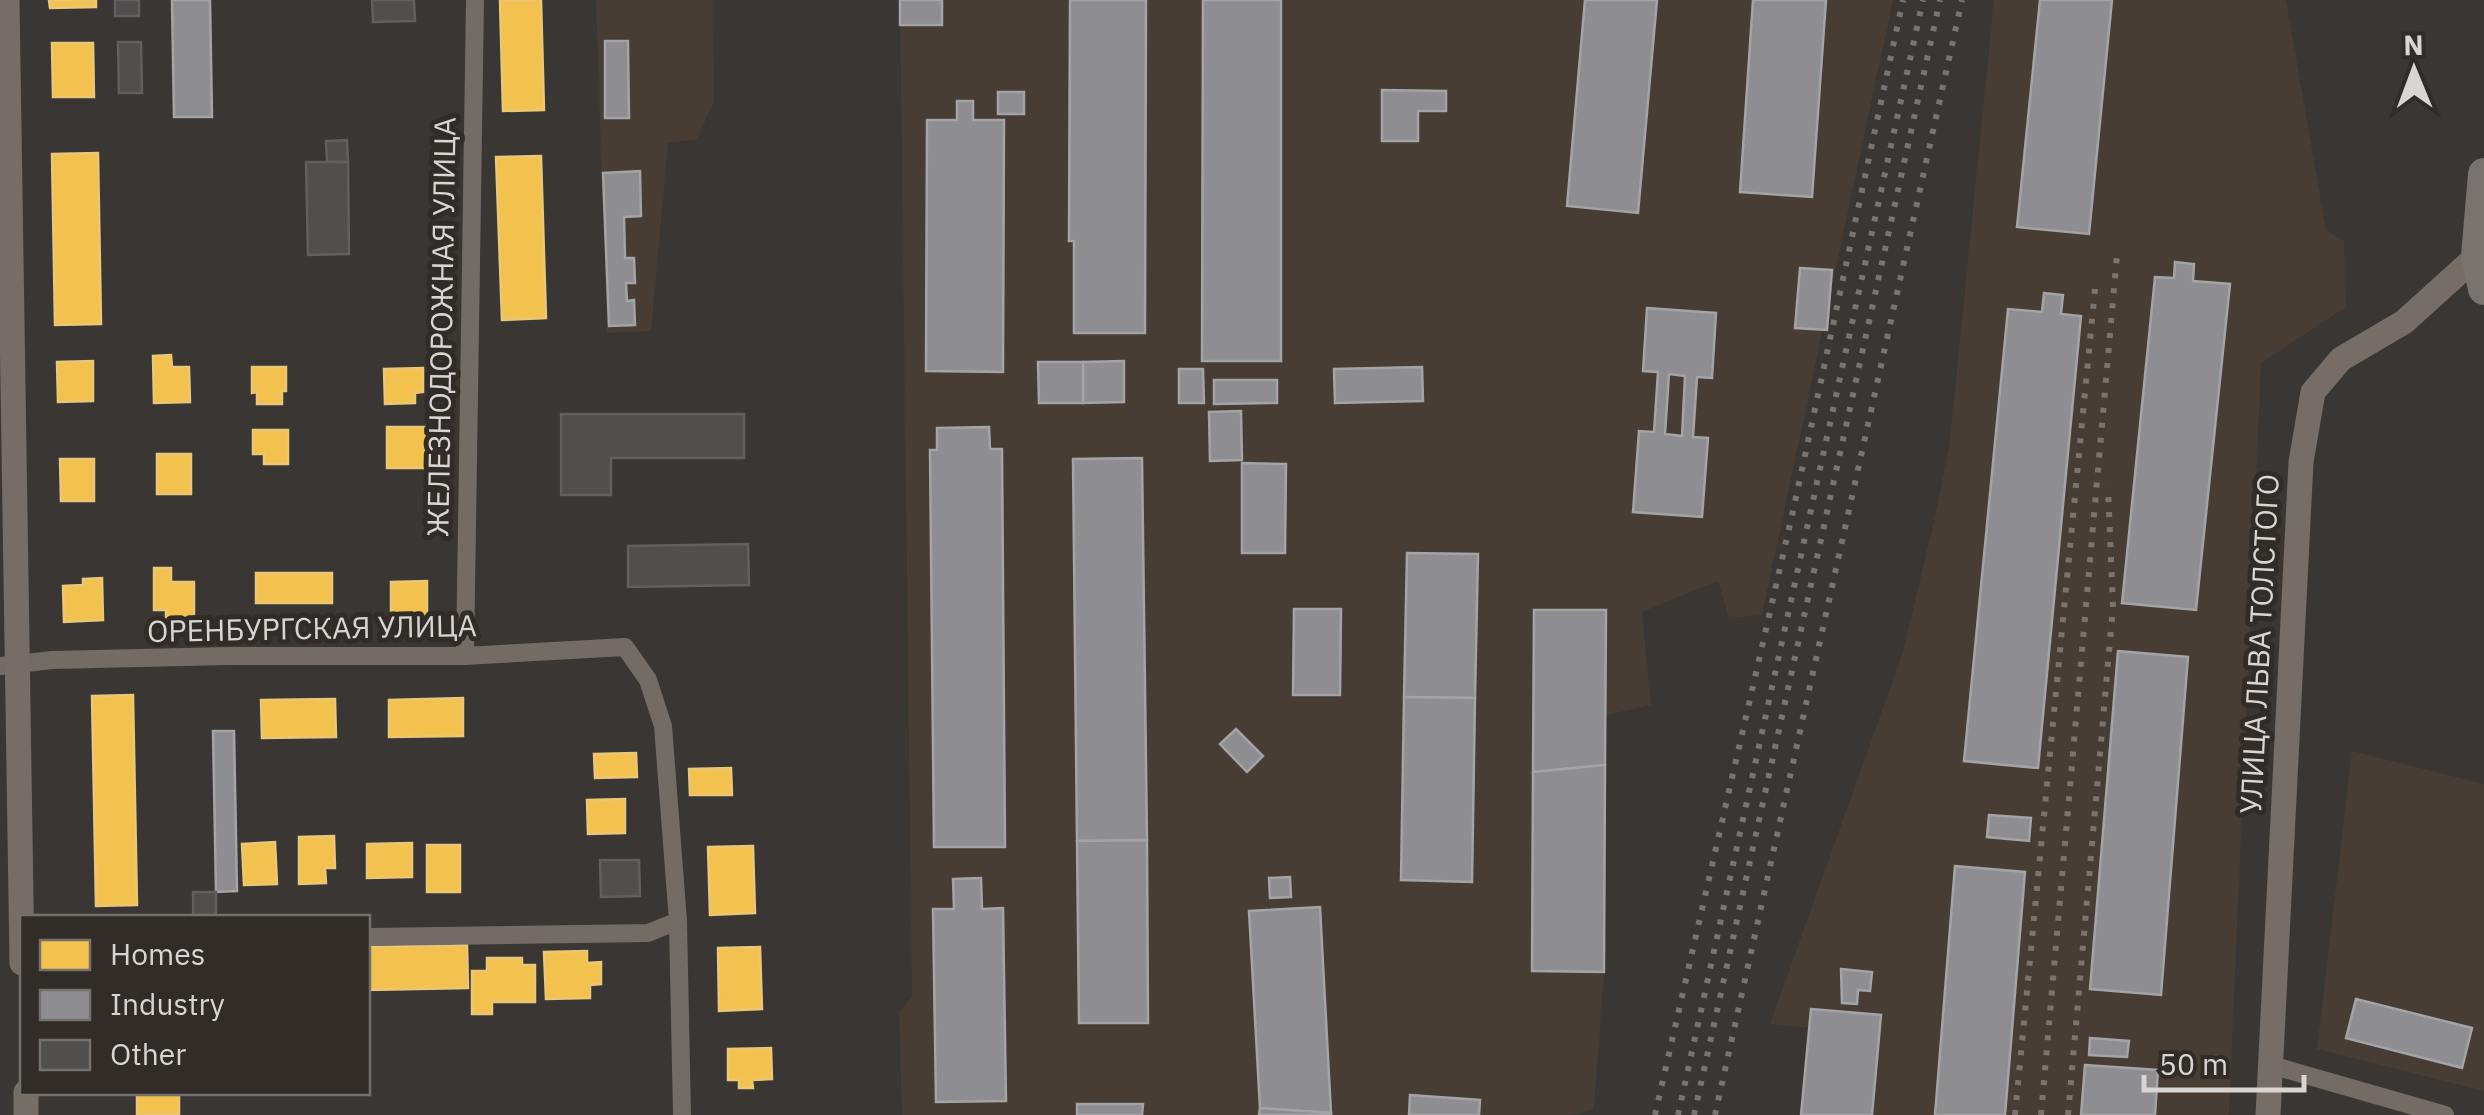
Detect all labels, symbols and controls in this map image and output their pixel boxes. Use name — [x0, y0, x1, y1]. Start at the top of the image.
north arrow — [2364, 20, 2464, 120]
text: N — [2403, 26, 2424, 63]
street label: ЖЕЛЕЗНОДОРОЖНАЯ УЛИЦА — [417, 116, 464, 538]
street label: УЛИЦА ЛЬВА ТОЛСТОГО — [2230, 473, 2287, 815]
street label: ОРЕНБУРГСКАЯ УЛИЦА — [147, 605, 477, 650]
legend — [20, 915, 370, 1095]
text: Homes — [110, 934, 205, 973]
text: Industry — [110, 984, 225, 1023]
scale bar — [2144, 1030, 2304, 1092]
text: Other — [110, 1034, 186, 1073]
text: 50 m — [2159, 1044, 2228, 1083]

